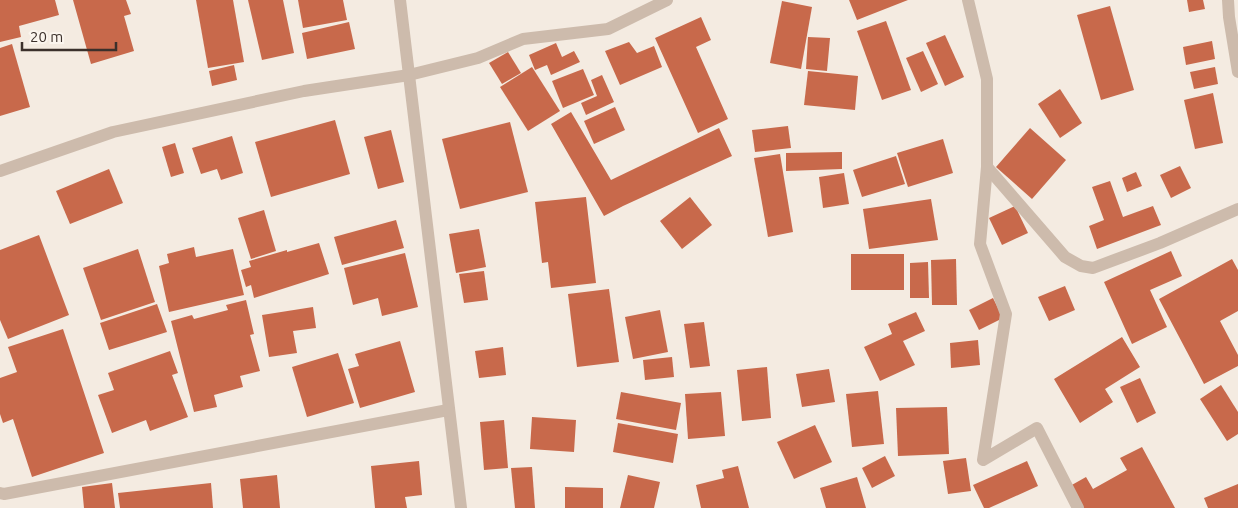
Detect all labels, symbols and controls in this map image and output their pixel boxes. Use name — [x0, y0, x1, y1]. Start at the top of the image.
scale bar — [22, 20, 116, 52]
text: 20 m — [30, 28, 63, 45]

